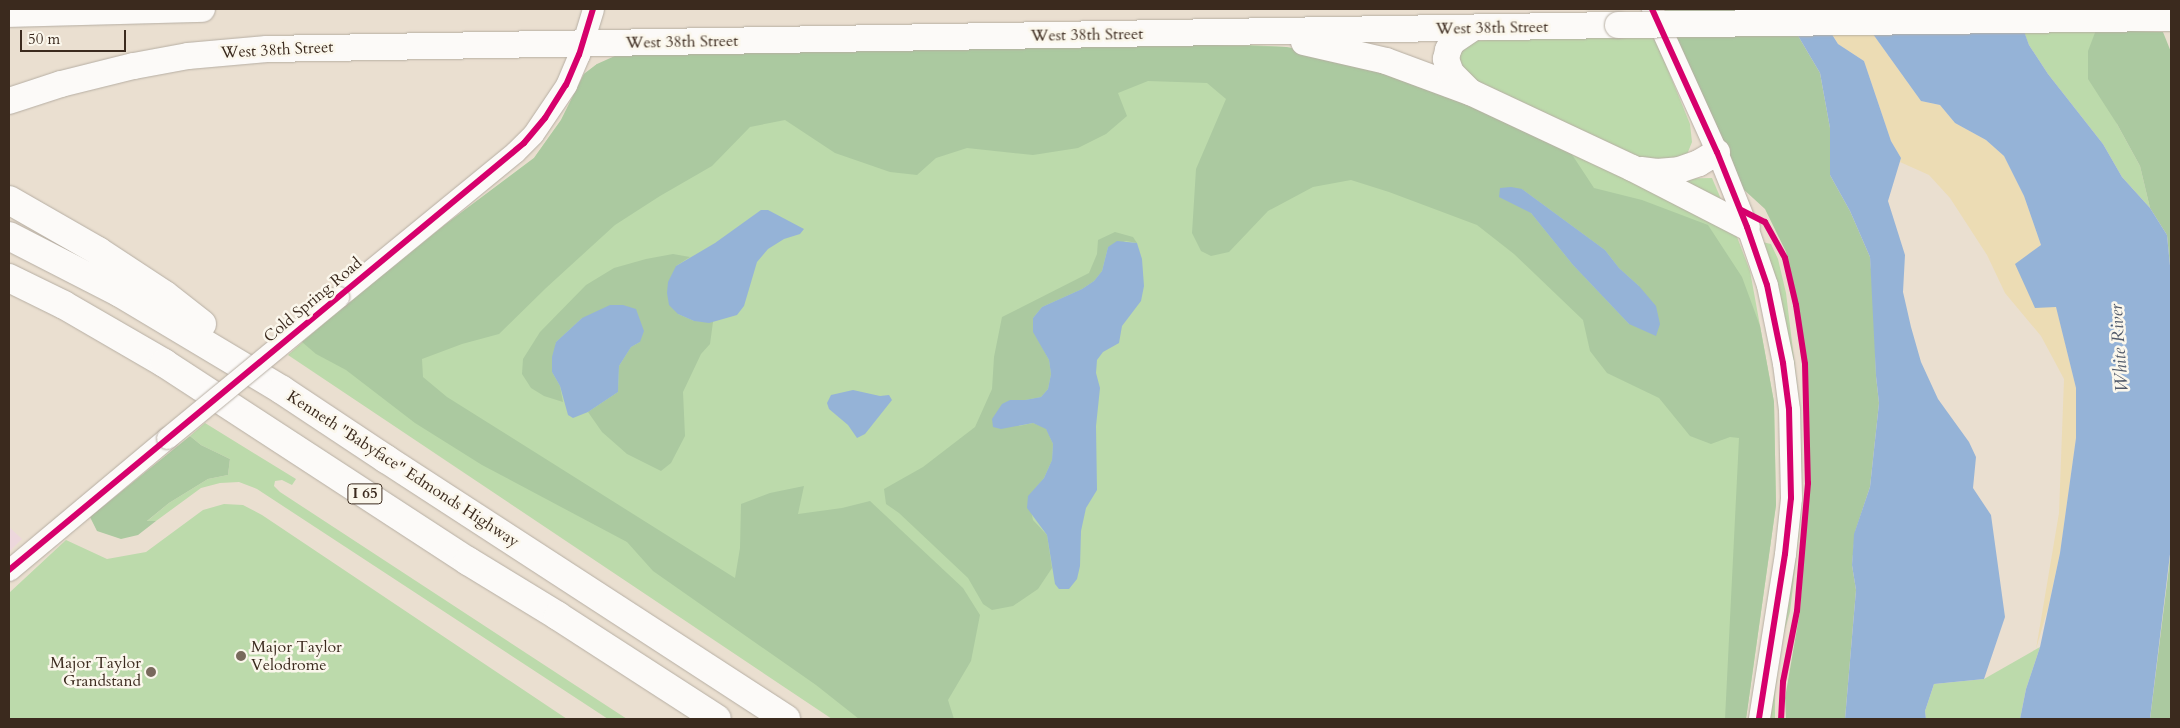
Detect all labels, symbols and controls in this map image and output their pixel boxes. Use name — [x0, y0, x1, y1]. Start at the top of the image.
street label: West 38th Street — [1436, 17, 1548, 39]
scale bar — [22, 20, 129, 52]
street label: West 38th Street — [1031, 24, 1143, 46]
text: 50 m — [28, 29, 60, 49]
street label: West 38th Street — [626, 31, 738, 53]
street label: West 38th Street — [220, 37, 334, 63]
street label: Cold Spring Road — [260, 253, 366, 347]
water label: White River — [2106, 303, 2134, 393]
street label: Kenneth "Babyface" Edmonds Highway — [283, 387, 523, 551]
road number: I 65 — [346, 482, 384, 506]
place label: Major Taylor Velodrome — [251, 637, 342, 675]
marker: Major Taylor Velodrome — [235, 650, 247, 662]
place label: Major Taylor Grandstand — [50, 653, 141, 691]
marker: Major Taylor Grandstand — [145, 666, 157, 678]

